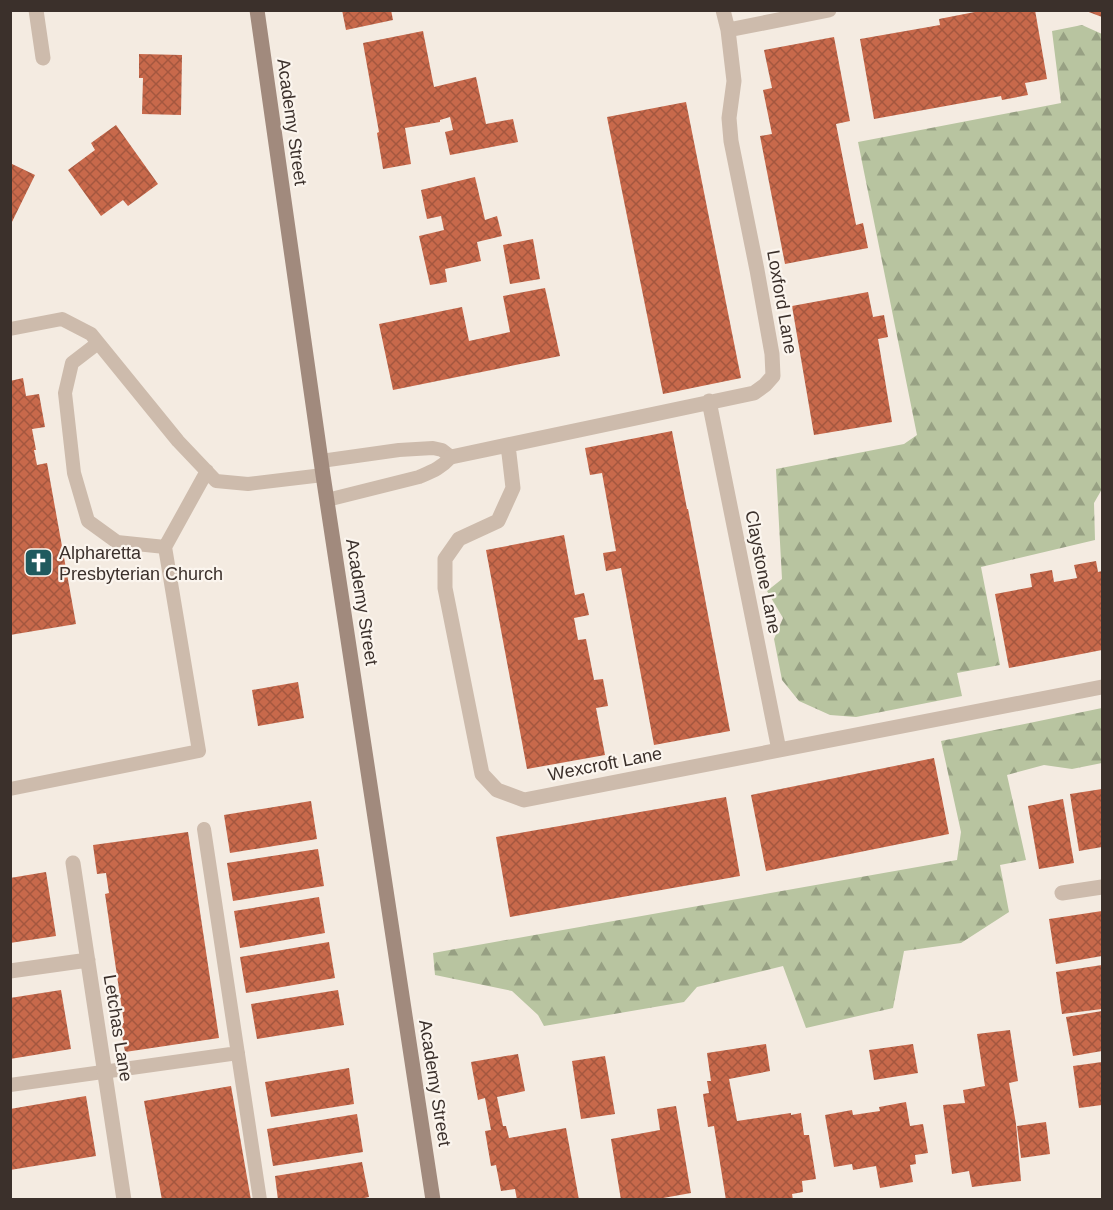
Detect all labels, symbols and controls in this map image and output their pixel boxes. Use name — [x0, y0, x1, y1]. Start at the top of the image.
street label: Academy Street — [273, 57, 311, 187]
street label: Loxford Lane — [763, 249, 801, 355]
street label: Claystone Lane — [741, 509, 785, 635]
street label: Academy Street — [342, 537, 382, 667]
place label: Alpharetta Presbyterian Church — [59, 543, 223, 584]
church icon: Alpharetta Presbyterian Church — [22, 547, 54, 579]
street label: Wexcroft Lane — [546, 743, 664, 785]
street label: Letchas Lane — [100, 973, 136, 1083]
street label: Academy Street — [415, 1018, 455, 1148]

